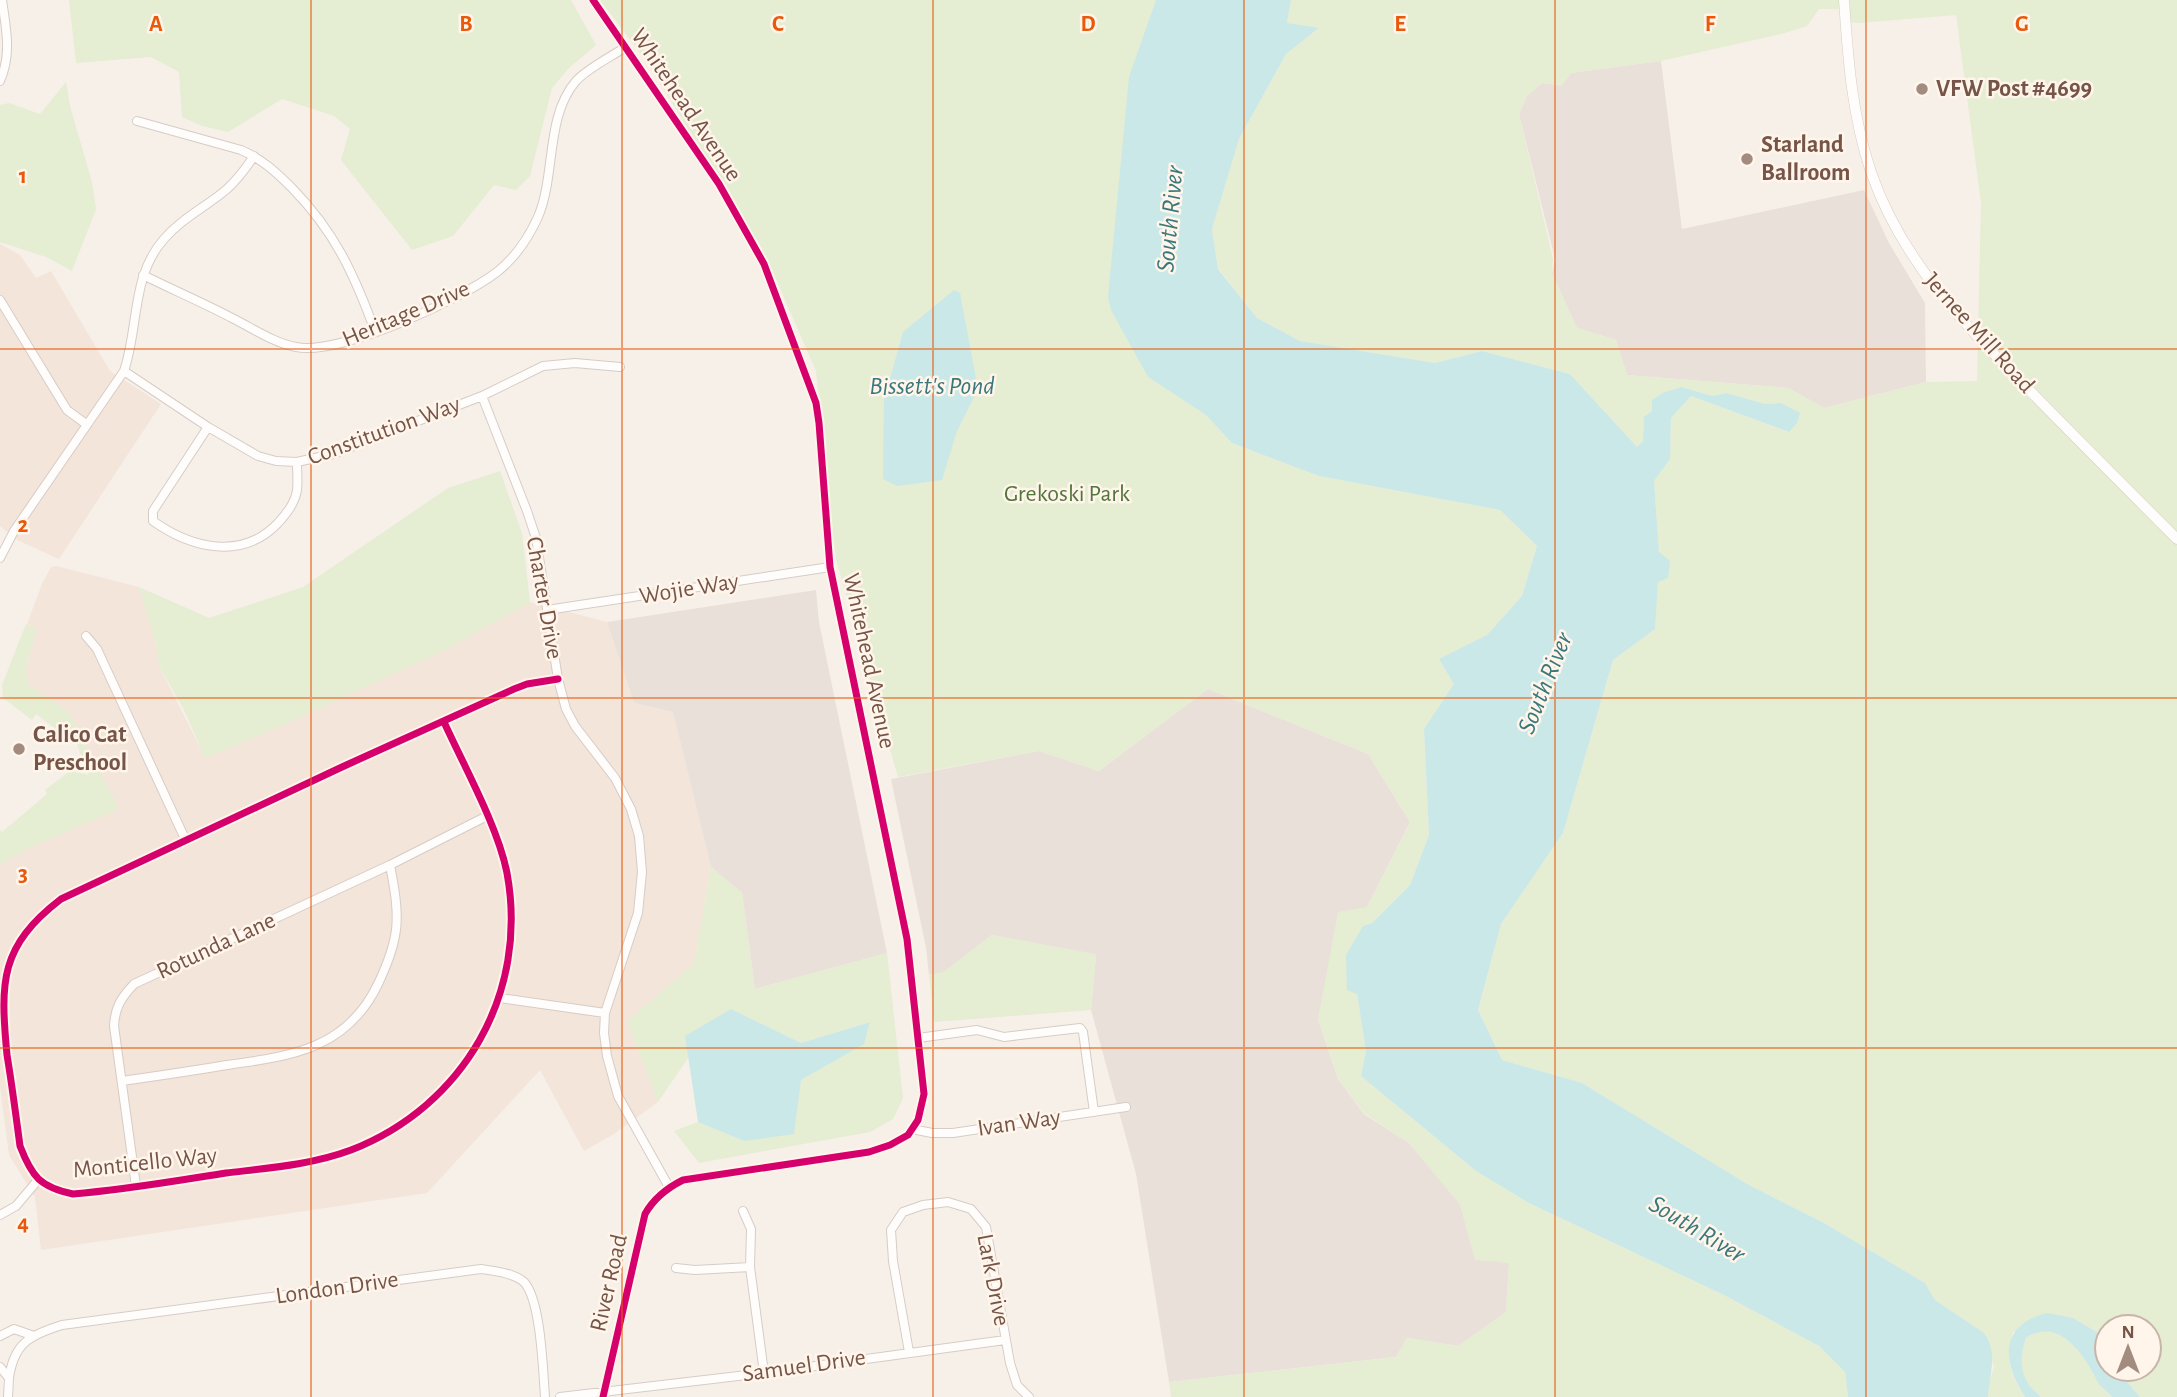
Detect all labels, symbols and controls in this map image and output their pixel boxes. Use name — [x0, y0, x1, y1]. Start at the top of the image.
text: A — [149, 13, 163, 36]
text: B — [459, 13, 473, 36]
text: C — [772, 13, 784, 36]
text: D — [1080, 13, 1096, 36]
text: E — [1394, 13, 1406, 36]
text: F — [1705, 13, 1716, 36]
text: G — [2015, 13, 2029, 36]
street label: Whitehead Avenue — [626, 24, 746, 186]
place label: VFW Post #4699 — [1936, 77, 2092, 101]
marker: VFW Post #4699 — [1914, 81, 1930, 97]
place label: Starland Ballroom — [1761, 133, 1850, 185]
marker: Starland Ballroom — [1739, 151, 1755, 167]
water label: South River — [1152, 163, 1188, 273]
text: 1 — [19, 165, 27, 188]
street label: Jernee Mill Road — [1919, 268, 2039, 398]
street label: Heritage Drive — [339, 276, 473, 352]
water label: Bissett's Pond — [869, 373, 995, 399]
street label: Constitution Way — [304, 392, 464, 470]
park label: Grekoski Park — [1004, 482, 1130, 506]
text: 2 — [18, 514, 29, 537]
street label: Charter Drive — [521, 535, 567, 661]
street label: Wojie Way — [637, 569, 741, 609]
street label: Whitehead Avenue — [839, 571, 899, 751]
water label: South River — [1513, 627, 1578, 737]
place label: Calico Cat Preschool — [33, 723, 127, 775]
marker: Calico Cat Preschool — [11, 741, 27, 757]
text: 3 — [18, 863, 28, 886]
street label: Rotunda Lane — [153, 908, 279, 984]
street label: Ivan Way — [976, 1105, 1062, 1141]
street label: Monticello Way — [72, 1143, 218, 1183]
water label: South River — [1645, 1190, 1751, 1268]
text: 4 — [17, 1212, 29, 1235]
street label: River Road — [586, 1232, 632, 1334]
street label: Lark Drive — [972, 1232, 1014, 1328]
street label: London Drive — [274, 1268, 400, 1308]
north arrow — [2093, 1313, 2163, 1383]
text: N — [2121, 1323, 2135, 1342]
street label: Samuel Drive — [741, 1345, 867, 1387]

